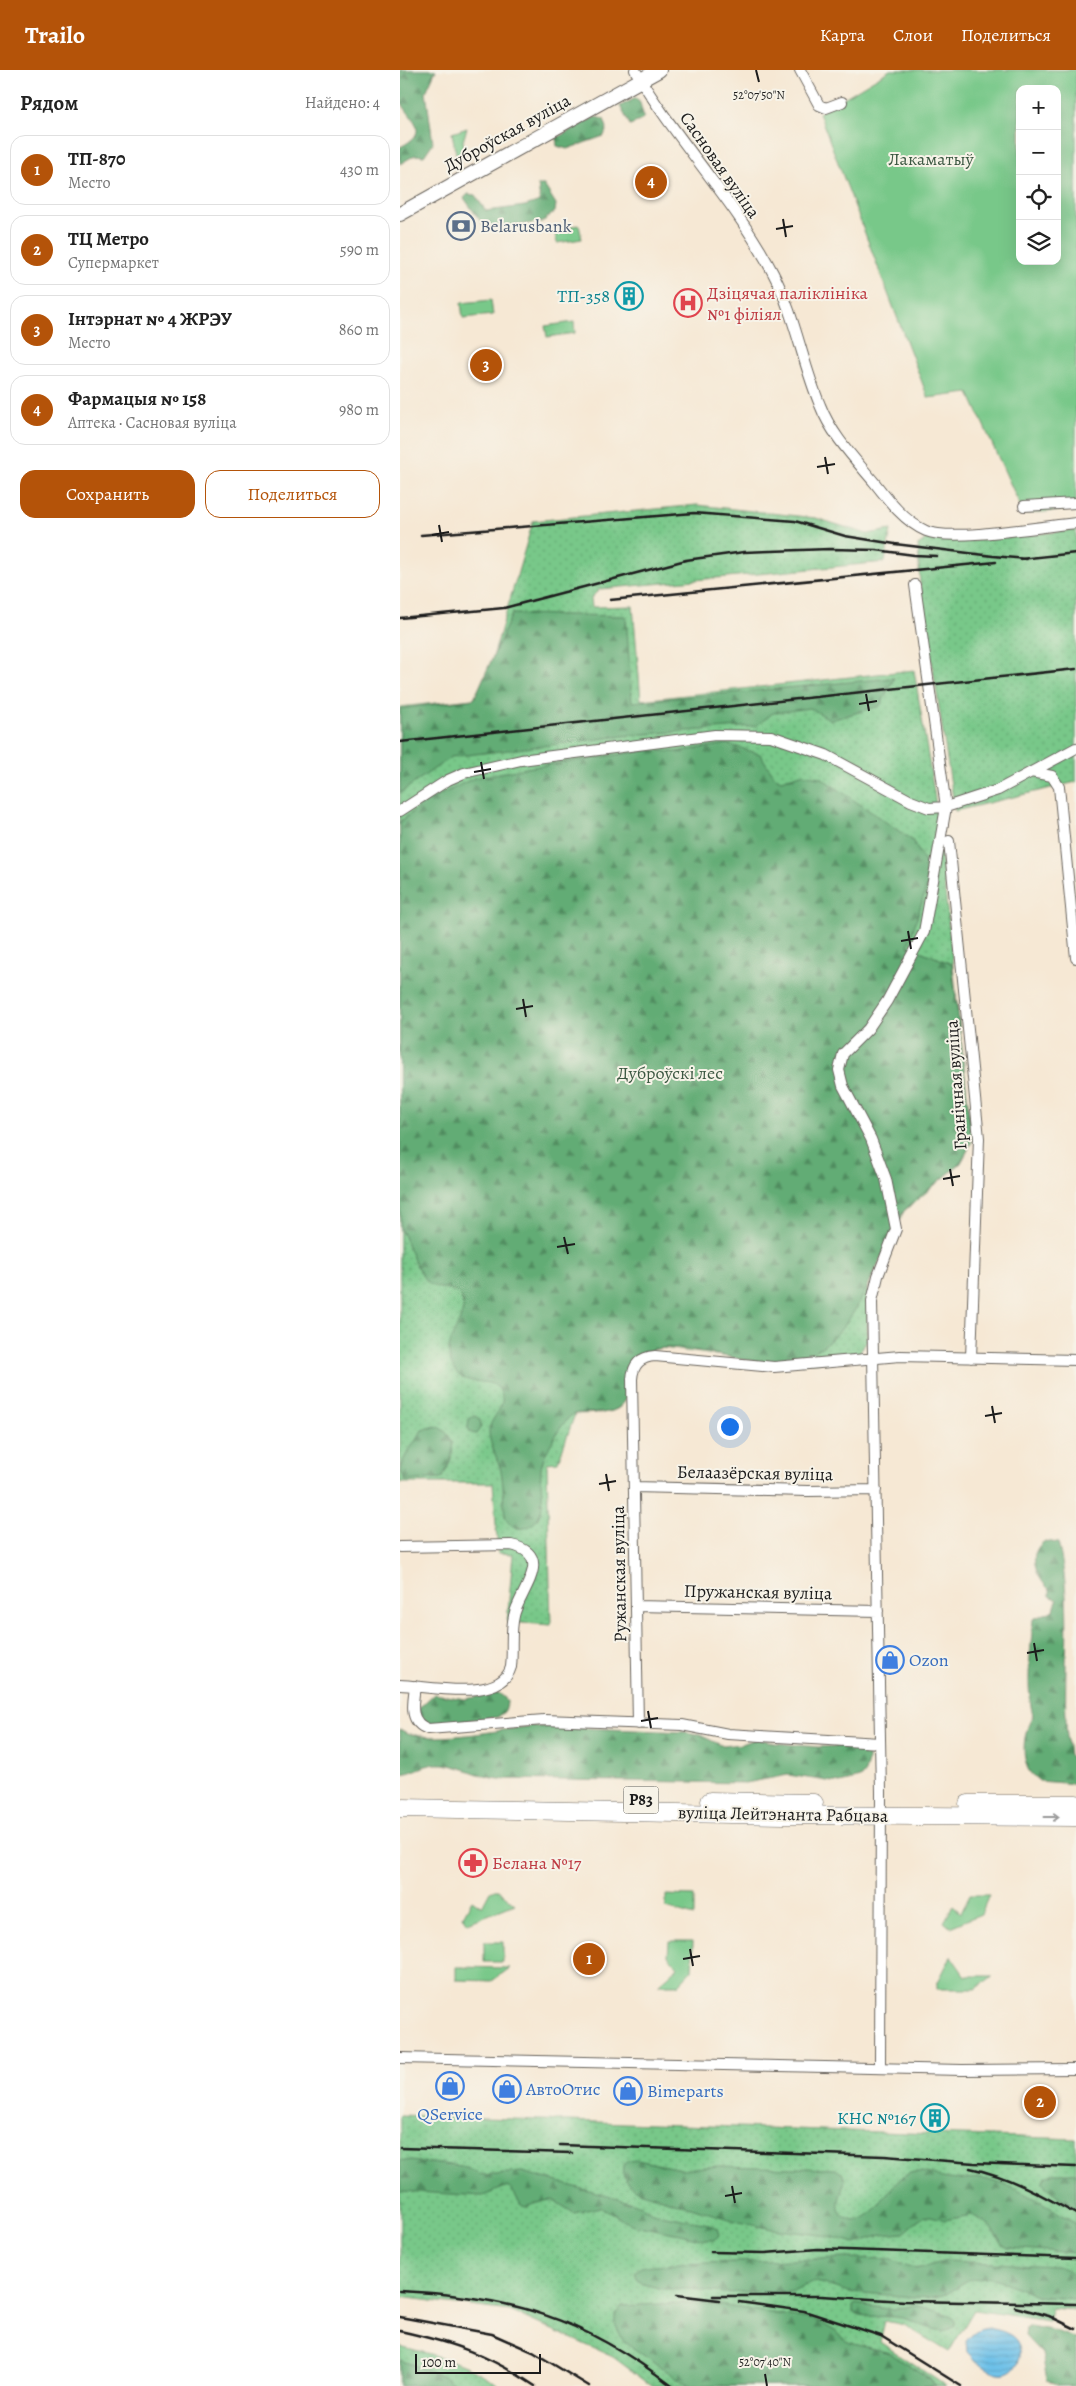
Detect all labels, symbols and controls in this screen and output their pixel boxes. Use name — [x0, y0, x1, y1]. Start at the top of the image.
text: Trailo — [25, 19, 85, 51]
text: Карта — [820, 23, 865, 47]
text: Слои — [893, 23, 933, 47]
text: Поделиться — [961, 23, 1051, 47]
map controls — [1016, 85, 1061, 265]
button: + — [1016, 85, 1061, 130]
text: 52°07'50"N — [733, 87, 785, 103]
street label: Дуброўская вуліца — [439, 88, 575, 178]
text: Рядом — [20, 89, 78, 117]
text: Найдено: 4 — [305, 92, 380, 114]
street label: Сасновая вуліца — [674, 107, 766, 224]
button: − — [1016, 130, 1061, 175]
text: ТП-870 — [68, 146, 125, 172]
park label: Лакаматыў — [888, 147, 975, 171]
text: 1 — [34, 159, 40, 181]
text: 430 m — [340, 159, 379, 181]
pin: 4 — [635, 163, 667, 201]
text: Место — [68, 172, 111, 194]
button: locate — [1016, 175, 1061, 220]
bank icon: Belarusbank — [446, 211, 476, 241]
place label: Belarusbank — [480, 214, 572, 238]
button: layers — [1016, 220, 1061, 265]
text: ТЦ Метро — [68, 226, 149, 252]
text: 2 — [33, 239, 41, 261]
text: 590 m — [340, 239, 379, 261]
text: Супермаркет — [68, 252, 159, 274]
building icon: ТП-358 — [614, 281, 644, 311]
place label: Дзіцячая паліклініка №1 філіял — [707, 281, 869, 326]
place label: ТП-358 — [557, 284, 610, 308]
hospital icon: Дзіцячая паліклініка №1 філіял — [673, 288, 703, 318]
text: Інтэрнат № 4 ЖРЭУ — [68, 306, 232, 332]
text: 3 — [34, 319, 40, 341]
text: 860 m — [339, 319, 379, 341]
text: Место — [68, 332, 111, 354]
pin: 3 — [470, 346, 502, 384]
text: Фармацыя № 158 — [68, 386, 206, 412]
text: 4 — [33, 399, 41, 421]
text: 980 m — [339, 399, 379, 421]
text: Аптека · Сасновая вуліца — [68, 412, 237, 434]
button: Сохранить — [20, 470, 195, 518]
button: Поделиться — [205, 470, 380, 518]
street label: Гранічная вуліца — [939, 1019, 973, 1151]
park label: Дуброўскі лес — [617, 1061, 723, 1085]
your location — [717, 1414, 743, 1440]
street label: Белаазёрская вуліца — [677, 1460, 834, 1486]
street label: Ружанская вуліца — [606, 1505, 632, 1642]
street label: Пружанская вуліца — [684, 1579, 833, 1605]
shop icon: Ozon — [875, 1645, 905, 1675]
place label: Ozon — [909, 1648, 949, 1672]
road number: Р83 — [624, 1786, 658, 1814]
street label: вуліца Лейтэнанта Рабцава — [678, 1800, 889, 1828]
one-way arrow — [1044, 1812, 1060, 1821]
pharmacy icon: Белана №17 — [458, 1848, 488, 1878]
place label: Белана №17 — [492, 1851, 582, 1875]
pin: 1 — [573, 1940, 605, 1978]
shop icon: QService — [435, 2071, 465, 2101]
shop icon: АвтоОтис — [492, 2074, 522, 2104]
shop icon: Bimeparts — [613, 2076, 643, 2106]
place label: АвтоОтис — [525, 2077, 601, 2101]
place label: Bimeparts — [647, 2079, 724, 2103]
pin: 2 — [1024, 2083, 1056, 2121]
place label: QService — [417, 2102, 483, 2126]
building icon: КНС №167 — [920, 2103, 950, 2133]
place label: КНС №167 — [837, 2106, 916, 2130]
scale bar — [415, 2351, 541, 2374]
text: 100 m — [422, 2353, 456, 2372]
text: 52°07'40"N — [739, 2354, 791, 2370]

